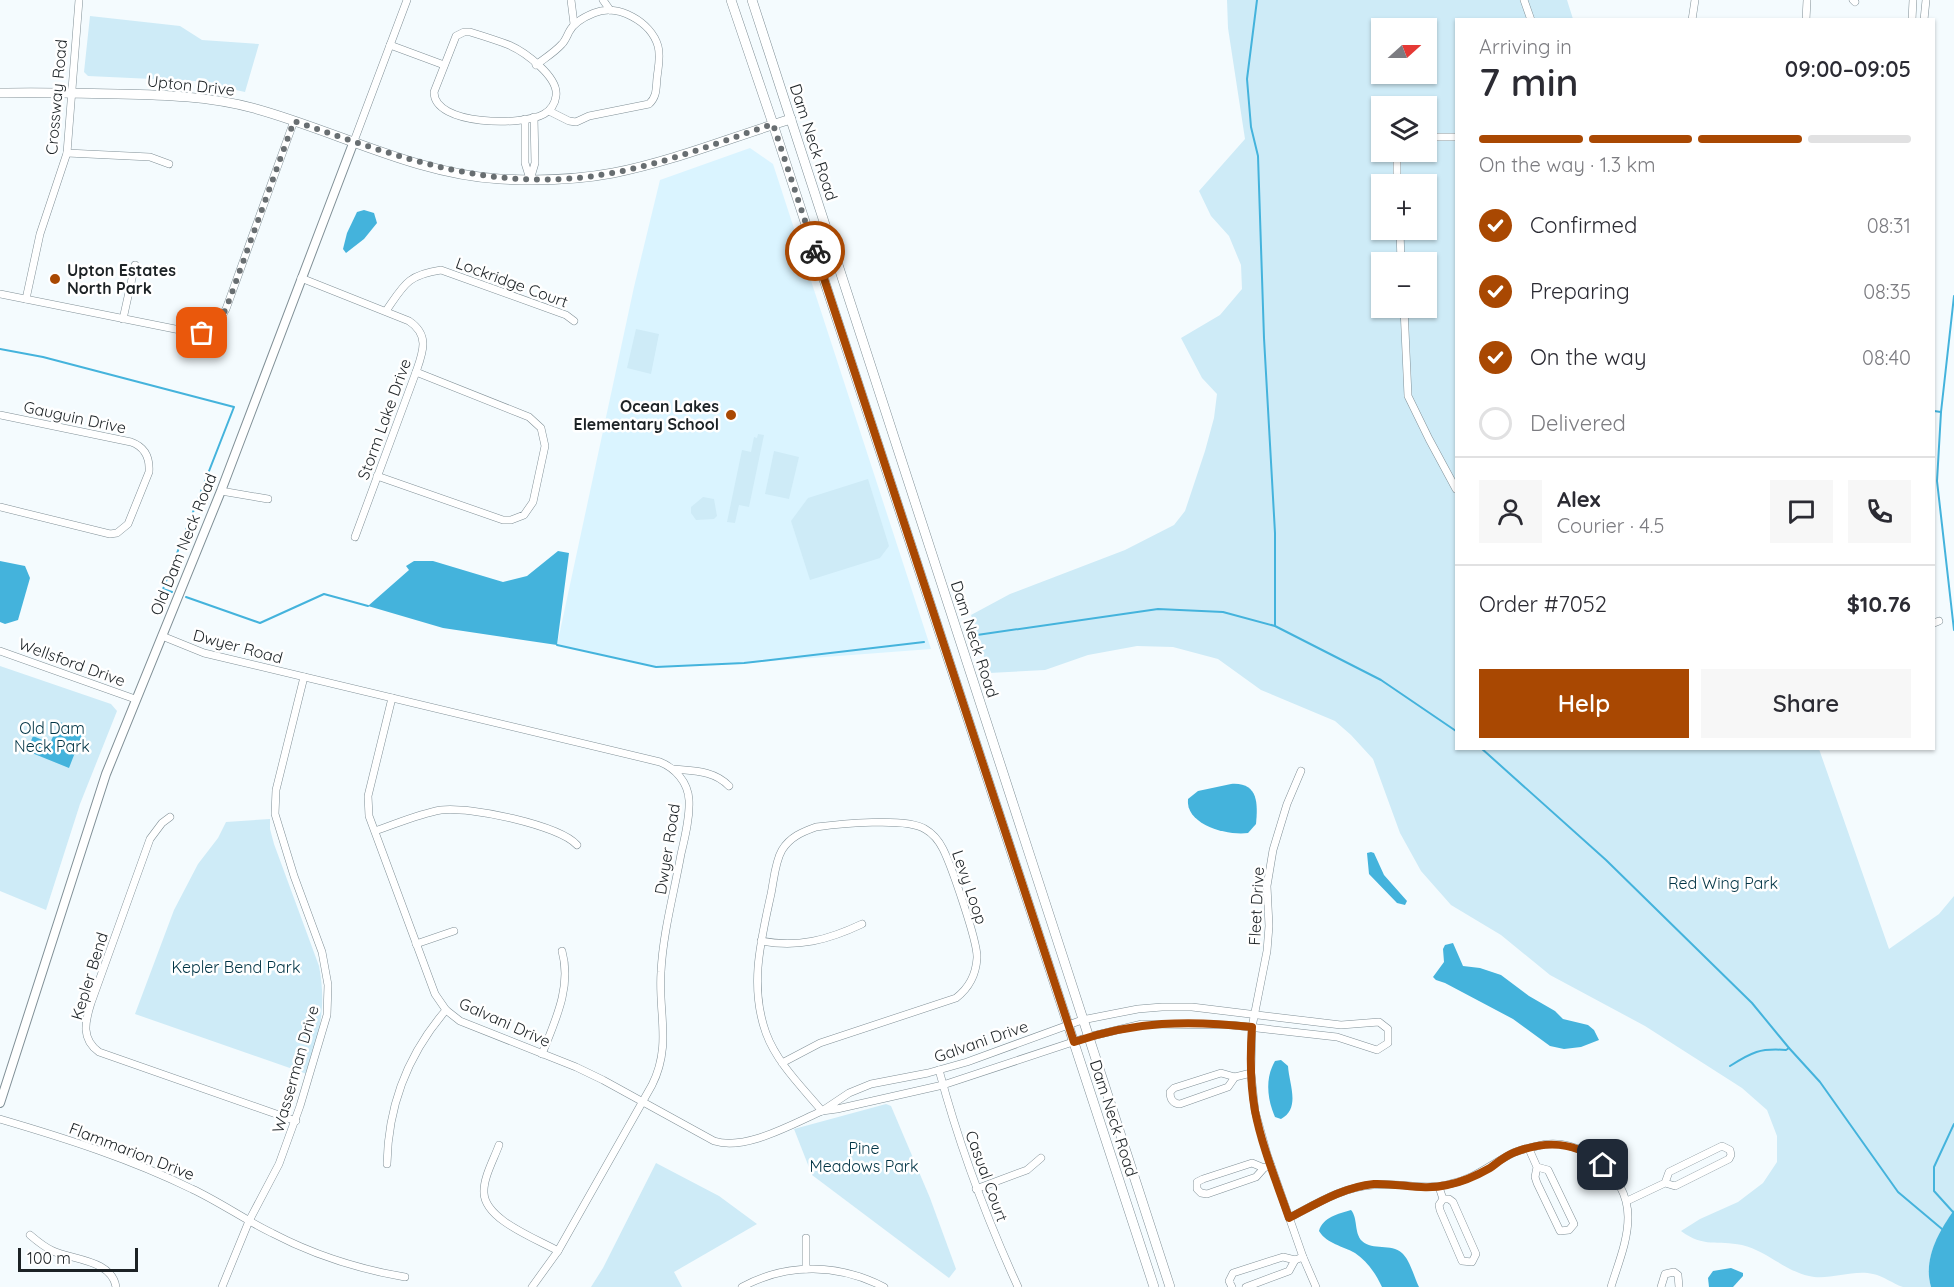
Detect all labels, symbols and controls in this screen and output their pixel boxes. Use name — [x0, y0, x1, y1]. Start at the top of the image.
north arrow — [1371, 18, 1437, 84]
map controls — [1371, 18, 1437, 318]
text: Arriving in — [1479, 34, 1572, 59]
street label: Crossway Road — [41, 38, 71, 156]
text: 09:00–09:05 — [1785, 55, 1911, 83]
text: 7 min — [1479, 57, 1579, 106]
street label: Upton Drive — [146, 70, 236, 100]
street label: Dam Neck Road — [786, 81, 842, 203]
button: layers — [1371, 96, 1437, 162]
text: On the way · 1.3 km — [1479, 152, 1656, 177]
button: + — [1371, 174, 1437, 240]
icon: check — [1479, 209, 1512, 242]
text: Confirmed — [1530, 211, 1637, 239]
text: 08:31 — [1867, 213, 1911, 238]
courier — [785, 221, 845, 281]
icon: bike — [799, 235, 832, 268]
street label: Lockridge Court — [453, 252, 571, 312]
button: − — [1371, 252, 1437, 318]
place label: Upton Estates North Park — [67, 260, 176, 298]
marker: Upton Estates North Park — [48, 272, 62, 286]
icon: check — [1479, 275, 1512, 308]
text: Preparing — [1530, 277, 1630, 305]
text: 08:35 — [1863, 279, 1911, 304]
pin — [176, 307, 227, 358]
icon: bag — [185, 316, 218, 349]
icon: check — [1479, 341, 1512, 374]
text: On the way — [1530, 343, 1646, 371]
text: 08:40 — [1862, 345, 1911, 370]
street label: Storm Lake Drive — [353, 356, 415, 482]
street label: Gauguin Drive — [22, 396, 128, 438]
place label: Ocean Lakes Elementary School — [574, 396, 719, 434]
marker: Ocean Lakes Elementary School — [724, 408, 738, 422]
text: Delivered — [1530, 409, 1626, 437]
street label: Old Dam Neck Road — [145, 470, 221, 618]
button: person — [1479, 480, 1542, 543]
button: chat — [1770, 480, 1833, 543]
button: phone — [1848, 480, 1911, 543]
text: Alex — [1557, 485, 1600, 513]
text: Courier · 4.5 — [1557, 513, 1664, 538]
street label: Dam Neck Road — [947, 578, 1003, 700]
text: Order #7052 — [1479, 590, 1607, 618]
text: $10.76 — [1847, 590, 1911, 618]
street label: Dwyer Road — [191, 624, 285, 668]
street label: Wellsford Drive — [16, 633, 128, 691]
button: Help — [1479, 669, 1689, 738]
button: Share — [1701, 669, 1911, 738]
park label: Old Dam Neck Park — [14, 718, 90, 756]
street label: Dwyer Road — [650, 802, 684, 896]
street label: Levy Loop — [948, 847, 992, 927]
street label: Fleet Drive — [1244, 866, 1268, 946]
park label: Red Wing Park — [1668, 873, 1778, 893]
street label: Kepler Bend — [66, 930, 112, 1022]
park label: Kepler Bend Park — [172, 957, 300, 977]
street label: Galvani Drive — [456, 993, 554, 1051]
street label: Wasserman Drive — [267, 1003, 323, 1135]
street label: Galvani Drive — [931, 1016, 1031, 1066]
street label: Dam Neck Road — [1086, 1057, 1142, 1179]
street label: Flammarion Drive — [66, 1118, 198, 1184]
street label: Casual Court — [961, 1128, 1013, 1224]
park label: Pine Meadows Park — [809, 1138, 919, 1176]
pin — [1577, 1139, 1628, 1190]
icon: home — [1586, 1148, 1619, 1181]
scale bar — [18, 1245, 138, 1272]
text: 100 m — [27, 1248, 71, 1268]

